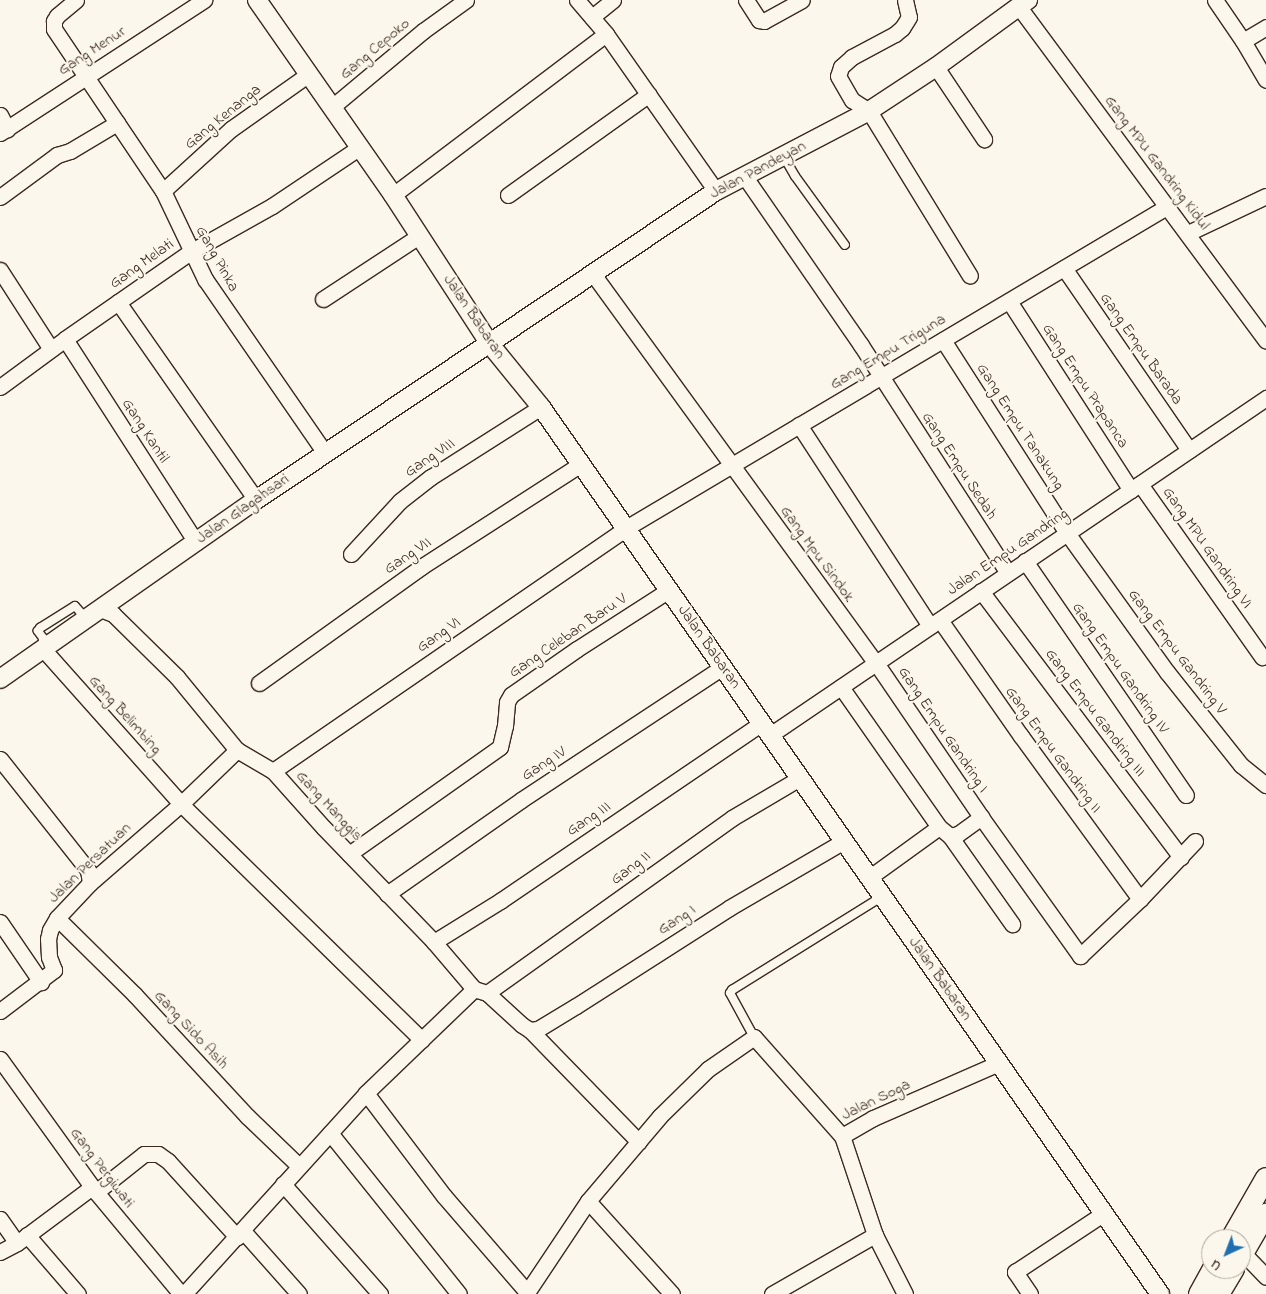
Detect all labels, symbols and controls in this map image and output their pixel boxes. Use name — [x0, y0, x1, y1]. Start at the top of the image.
street label: Gang Cepoko — [336, 14, 414, 84]
street label: Gang Menur — [55, 22, 129, 80]
street label: Gang Kenanga — [181, 80, 265, 154]
street label: Gang MPU Gandring Kidul — [1100, 92, 1214, 234]
street label: Jalan Pandeyan — [707, 137, 809, 203]
street label: Gang Pinka — [191, 223, 243, 295]
street label: Gang Melati — [106, 235, 178, 293]
street label: Jalan Babaran — [439, 271, 509, 363]
street label: Gang Empu Barada — [1095, 289, 1187, 409]
street label: Gang Empu Triguna — [827, 310, 949, 394]
street label: Gang Empu Prapanca — [1038, 320, 1132, 452]
street label: Gang Empu Tanakung — [972, 360, 1068, 494]
street label: Gang Kantil — [117, 395, 173, 467]
street label: Gang Empu Sedah — [917, 409, 1001, 523]
street label: Gang VIII — [401, 434, 459, 482]
street label: Jalan Glagahsari — [193, 470, 293, 548]
street label: Gang MPU Gandring VI — [1158, 484, 1256, 612]
street label: Gang Mpu Sindok — [776, 502, 858, 606]
street label: Jalan Empu Gandring — [944, 504, 1072, 600]
street label: Gang VII — [381, 533, 435, 579]
street label: Gang Empu Gandring V — [1124, 586, 1230, 718]
street label: Gang Celeban Baru V — [506, 590, 630, 682]
street label: Gang Empu Gandring IV — [1068, 599, 1172, 737]
street label: Jalan Babaran — [673, 601, 745, 693]
street label: Gang VI — [413, 613, 465, 657]
street label: Gang Empu Gandring III — [1041, 645, 1149, 781]
street label: Gang Empu Gandring I — [894, 663, 992, 797]
street label: Gang Belimbing — [84, 671, 166, 759]
street label: Gang Empu Gandring II — [1001, 683, 1105, 817]
street label: Gang IV — [518, 743, 570, 785]
street label: Gang Manggis — [291, 767, 367, 845]
street label: Gang III — [563, 797, 615, 841]
street label: Jalan Persatuan — [45, 819, 135, 907]
street label: Gang II — [607, 847, 655, 889]
street label: Gang I — [654, 901, 700, 939]
street label: Jalan Babaran — [904, 933, 976, 1025]
street label: Gang Sido Asih — [150, 987, 232, 1073]
street label: Jalan Soga — [838, 1075, 914, 1125]
street label: Gang Pergiwati — [66, 1124, 138, 1212]
north arrow — [1201, 1229, 1251, 1279]
text: U — [1206, 1254, 1227, 1275]

